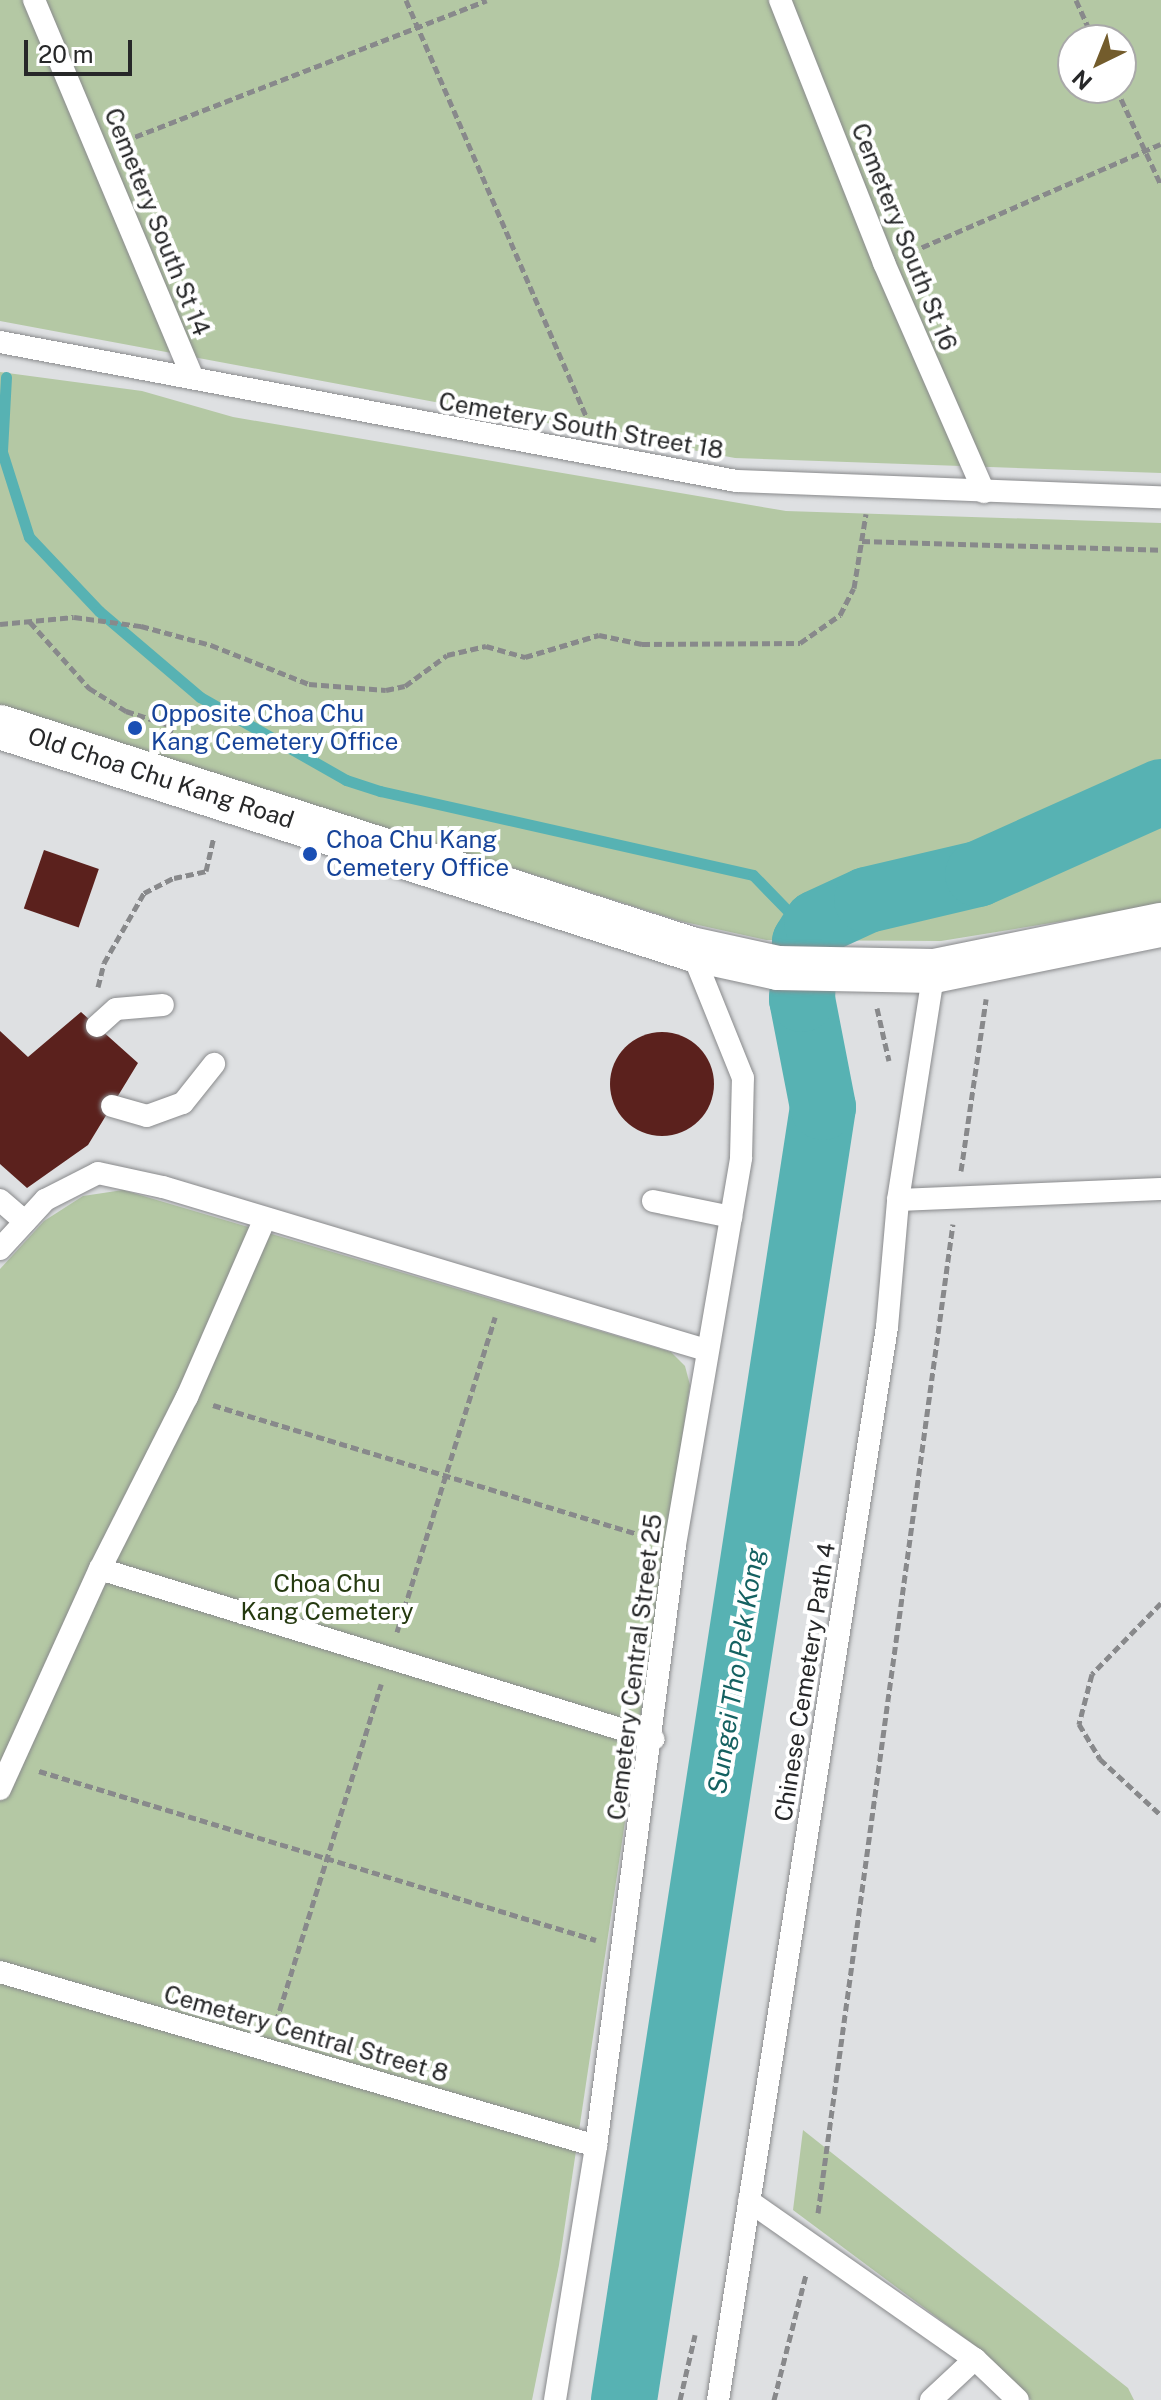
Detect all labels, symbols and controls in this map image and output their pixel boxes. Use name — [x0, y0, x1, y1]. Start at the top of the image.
scale bar — [28, 24, 136, 74]
north arrow — [1057, 24, 1137, 104]
text: 20 m — [38, 40, 94, 68]
text: N — [1067, 65, 1097, 95]
street label: Cemetery South St 14 — [98, 104, 216, 340]
street label: Cemetery South St 16 — [845, 119, 963, 355]
street label: Cemetery South Street 18 — [436, 387, 726, 465]
place label: Opposite Choa Chu Kang Cemetery Office — [151, 700, 398, 756]
marker: Opposite Choa Chu Kang Cemetery Office — [126, 719, 144, 737]
street label: Old Choa Chu Kang Road — [24, 721, 298, 835]
place label: Choa Chu Kang Cemetery Office — [326, 826, 509, 882]
marker: Choa Chu Kang Cemetery Office — [301, 845, 319, 863]
street label: Cemetery Central Street 25 — [602, 1512, 668, 1822]
street label: Chinese Cemetery Path 4 — [769, 1540, 841, 1824]
water label: Sungei Tho Pek Kong — [701, 1546, 771, 1796]
park label: Choa Chu Kang Cemetery — [240, 1570, 414, 1626]
street label: Cemetery Central Street 8 — [161, 1980, 451, 2088]

